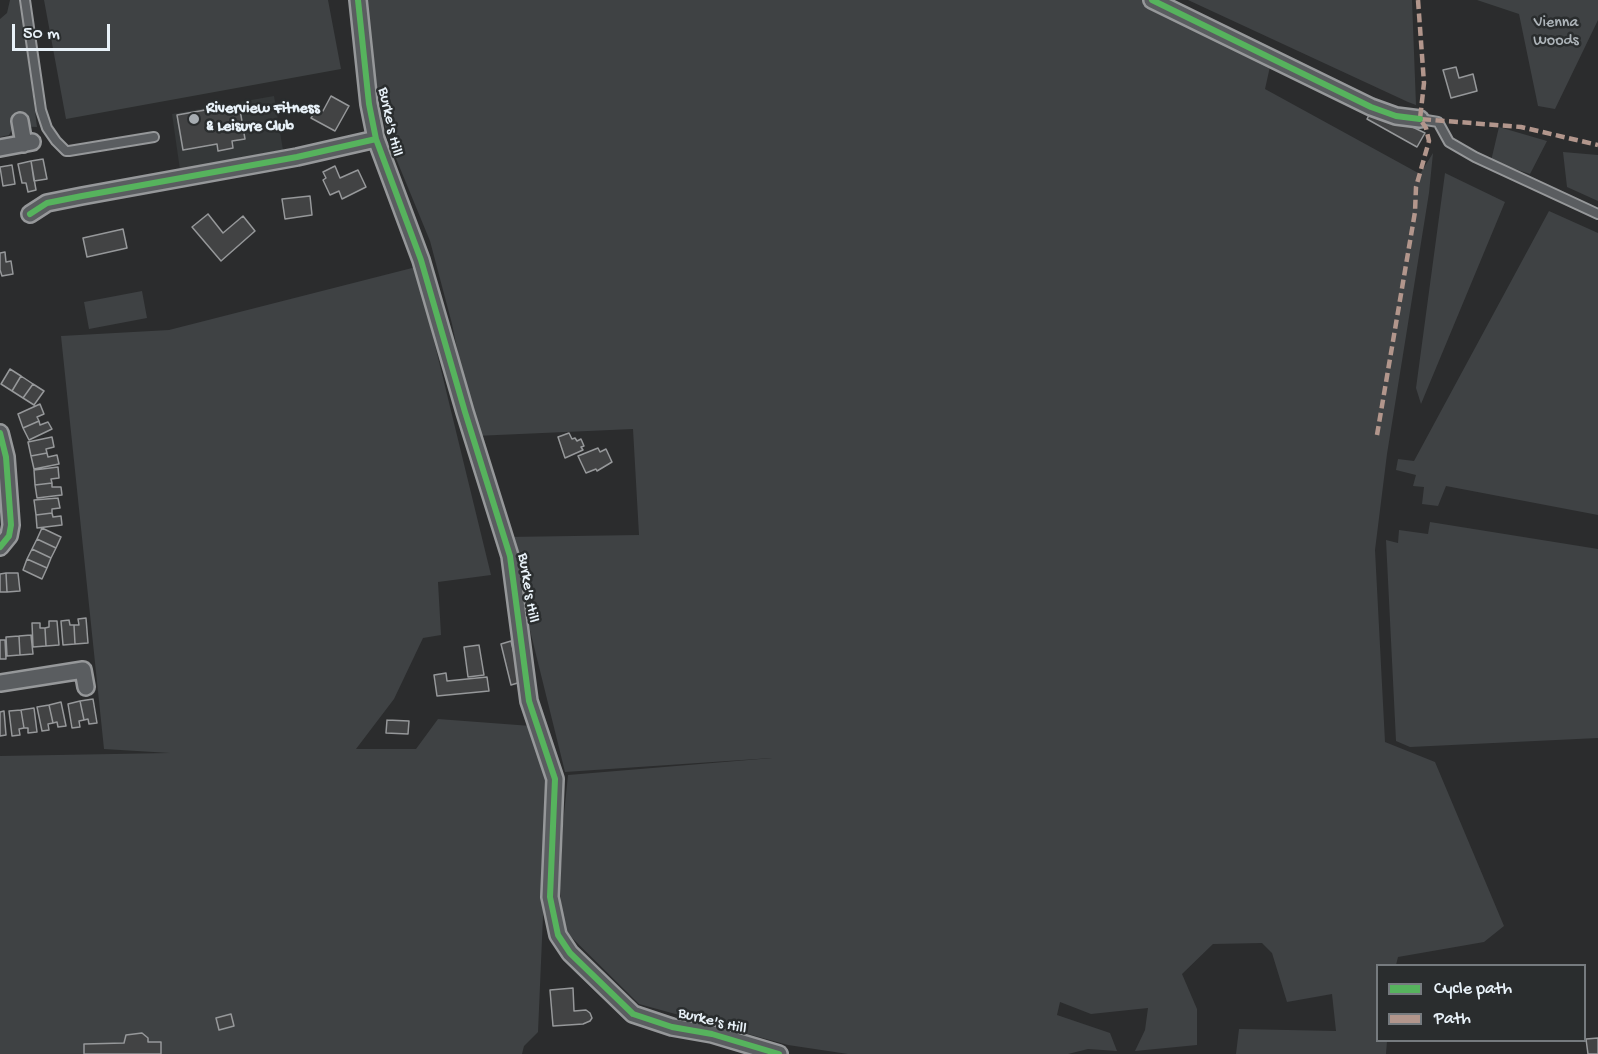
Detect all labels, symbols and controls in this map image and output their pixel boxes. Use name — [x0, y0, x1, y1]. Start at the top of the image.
scale bar — [15, 12, 112, 50]
park label: Vienna Woods — [1533, 14, 1579, 52]
text: 50 m — [23, 24, 60, 45]
street label: Burke's Hill — [372, 86, 406, 158]
place label: Riverview Fitness & Leisure Club — [206, 100, 320, 138]
marker: Riverview Fitness & Leisure Club — [187, 112, 201, 126]
street label: Burke's Hill — [512, 552, 542, 624]
legend — [1376, 964, 1586, 1042]
text: Cycle path — [1434, 979, 1512, 1000]
street label: Burke's Hill — [676, 1004, 748, 1040]
text: Path — [1434, 1009, 1471, 1030]

